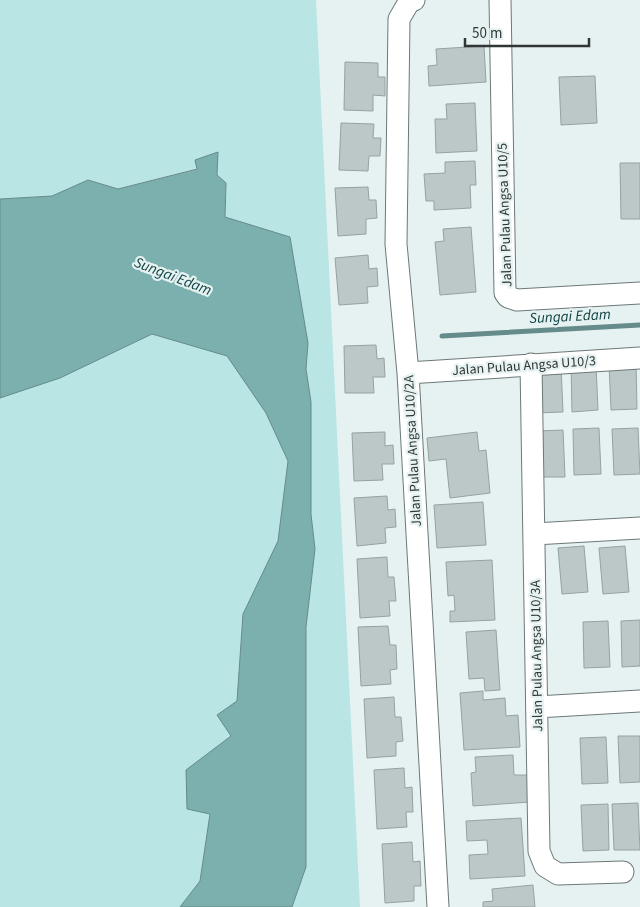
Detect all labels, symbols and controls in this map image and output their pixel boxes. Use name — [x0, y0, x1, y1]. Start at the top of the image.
scale bar — [465, 15, 589, 47]
text: 50 m — [472, 23, 502, 44]
street label: Jalan Pulau Angsa U10/5 — [492, 142, 518, 287]
water label: Sungai Edam — [131, 252, 215, 301]
water label: Sungai Edam — [529, 304, 611, 329]
street label: Jalan Pulau Angsa U10/3 — [451, 351, 597, 381]
street label: Jalan Pulau Angsa U10/2A — [399, 374, 427, 527]
street label: Jalan Pulau Angsa U10/3A — [526, 579, 548, 732]

